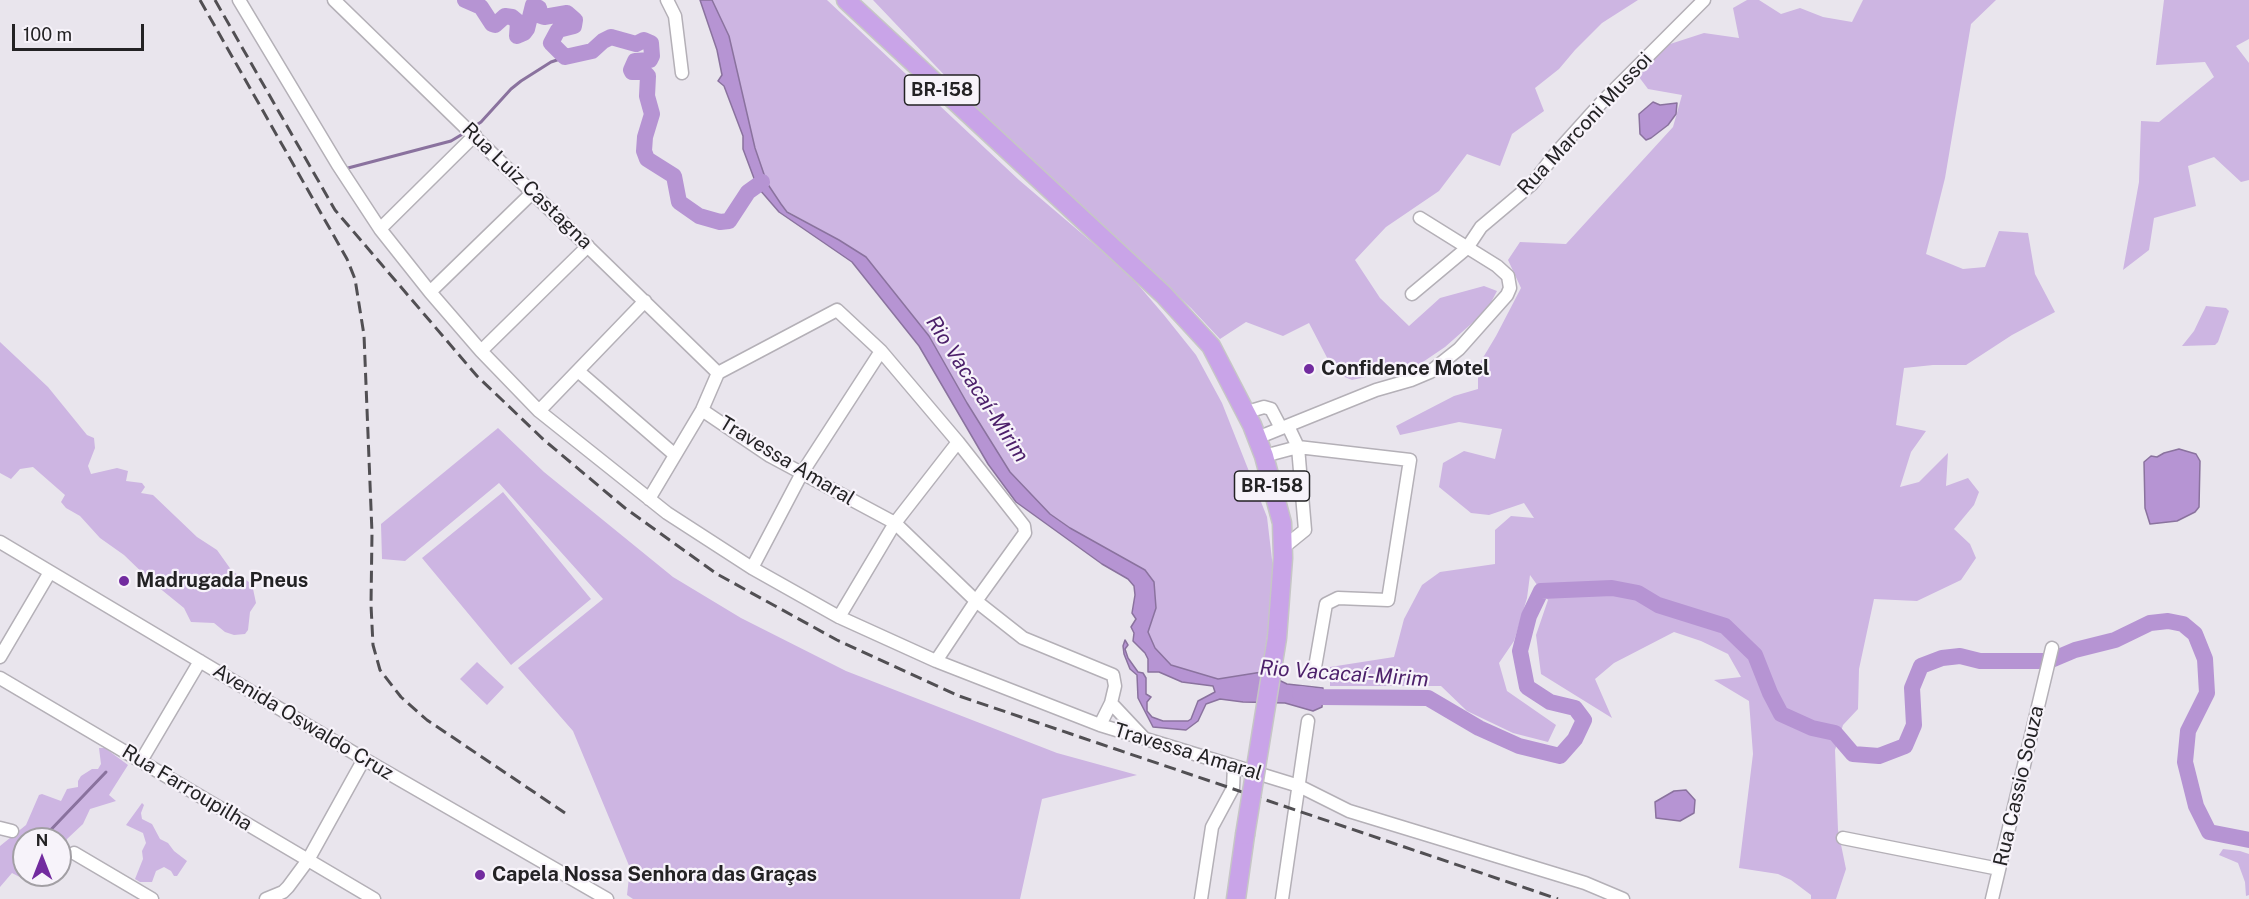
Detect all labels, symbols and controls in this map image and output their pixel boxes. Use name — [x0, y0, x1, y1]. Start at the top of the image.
scale bar — [15, 12, 147, 50]
text: 100 m — [23, 24, 72, 45]
street label: Rua Marconi Mussoi — [1513, 48, 1657, 200]
road number: BR-158 — [904, 75, 980, 105]
street label: Rua Luiz Castagna — [457, 118, 597, 254]
water label: Rio Vacacaí-Mirim — [920, 311, 1034, 467]
place label: Confidence Motel — [1321, 357, 1490, 381]
marker: Confidence Motel — [1302, 362, 1316, 376]
street label: Travessa Amaral — [715, 411, 859, 511]
road number: BR-158 — [1234, 471, 1310, 501]
place label: Madrugada Pneus — [136, 569, 308, 593]
marker: Madrugada Pneus — [117, 574, 131, 588]
water label: Rio Vacacaí-Mirim — [1259, 656, 1429, 692]
street label: Avenida Oswaldo Cruz — [208, 659, 398, 785]
street label: Rua Cassio Souza — [1989, 703, 2049, 869]
street label: Travessa Amaral — [1111, 718, 1265, 786]
street label: Rua Farroupilha — [118, 740, 256, 836]
north arrow — [12, 827, 72, 887]
text: N — [36, 831, 48, 850]
place label: Capela Nossa Senhora das Graças — [492, 863, 817, 887]
marker: Capela Nossa Senhora das Graças — [473, 868, 487, 882]

